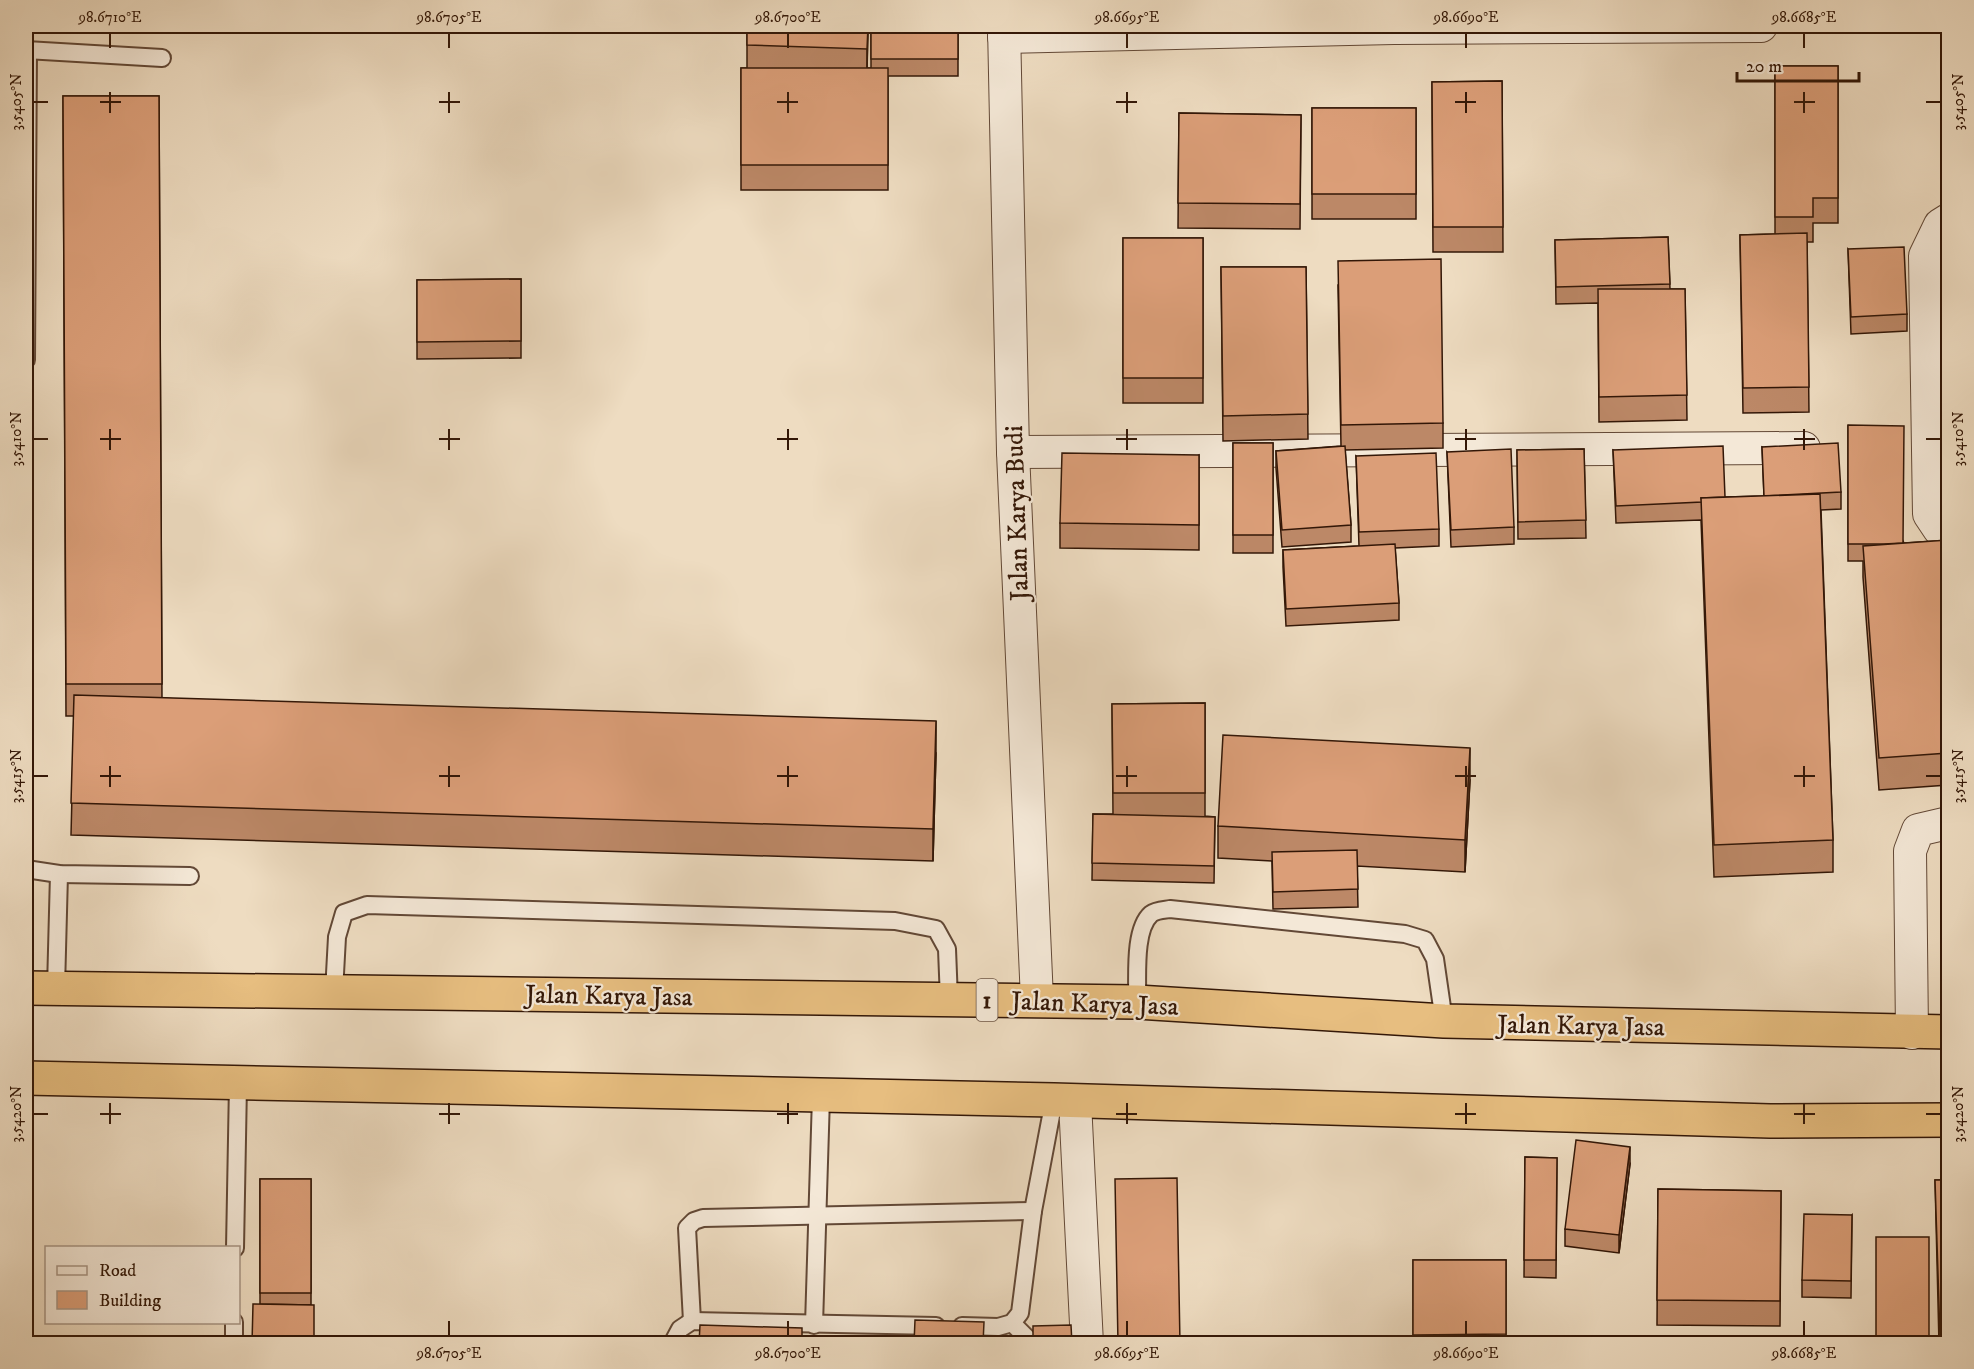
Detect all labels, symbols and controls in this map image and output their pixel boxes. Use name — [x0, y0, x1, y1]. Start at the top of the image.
text: 98.6710°E — [77, 8, 142, 27]
text: 98.6705°E — [415, 8, 482, 27]
text: 98.6700°E — [754, 8, 821, 27]
text: 98.6695°E — [1094, 8, 1160, 27]
text: 98.6690°E — [1432, 8, 1499, 27]
text: 98.6685°E — [1771, 8, 1837, 27]
scale bar — [1737, 45, 1858, 83]
text: 20 m — [1746, 56, 1782, 78]
text: 3.5405°N — [7, 74, 26, 130]
text: 3.5405°N — [1949, 74, 1968, 130]
text: 3.5410°N — [7, 412, 26, 466]
text: 3.5410°N — [1949, 412, 1968, 466]
street label: Jalan Karya Budi — [998, 425, 1037, 603]
text: 3.5415°N — [7, 749, 26, 803]
text: 3.5415°N — [1949, 749, 1968, 803]
street label: Jalan Karya Jasa — [523, 979, 693, 1014]
road number: 1 — [976, 979, 998, 1021]
street label: Jalan Karya Jasa — [1009, 985, 1179, 1024]
street label: Jalan Karya Jasa — [1495, 1009, 1665, 1044]
text: 3.5420°N — [7, 1086, 26, 1142]
text: 3.5420°N — [1949, 1086, 1968, 1142]
legend — [45, 1246, 240, 1324]
text: Road — [99, 1260, 136, 1282]
text: Building — [99, 1290, 161, 1312]
text: 98.6705°E — [415, 1344, 482, 1363]
text: 98.6700°E — [754, 1344, 821, 1363]
text: 98.6695°E — [1094, 1344, 1160, 1363]
text: 98.6690°E — [1432, 1344, 1499, 1363]
text: 98.6685°E — [1771, 1344, 1837, 1363]

